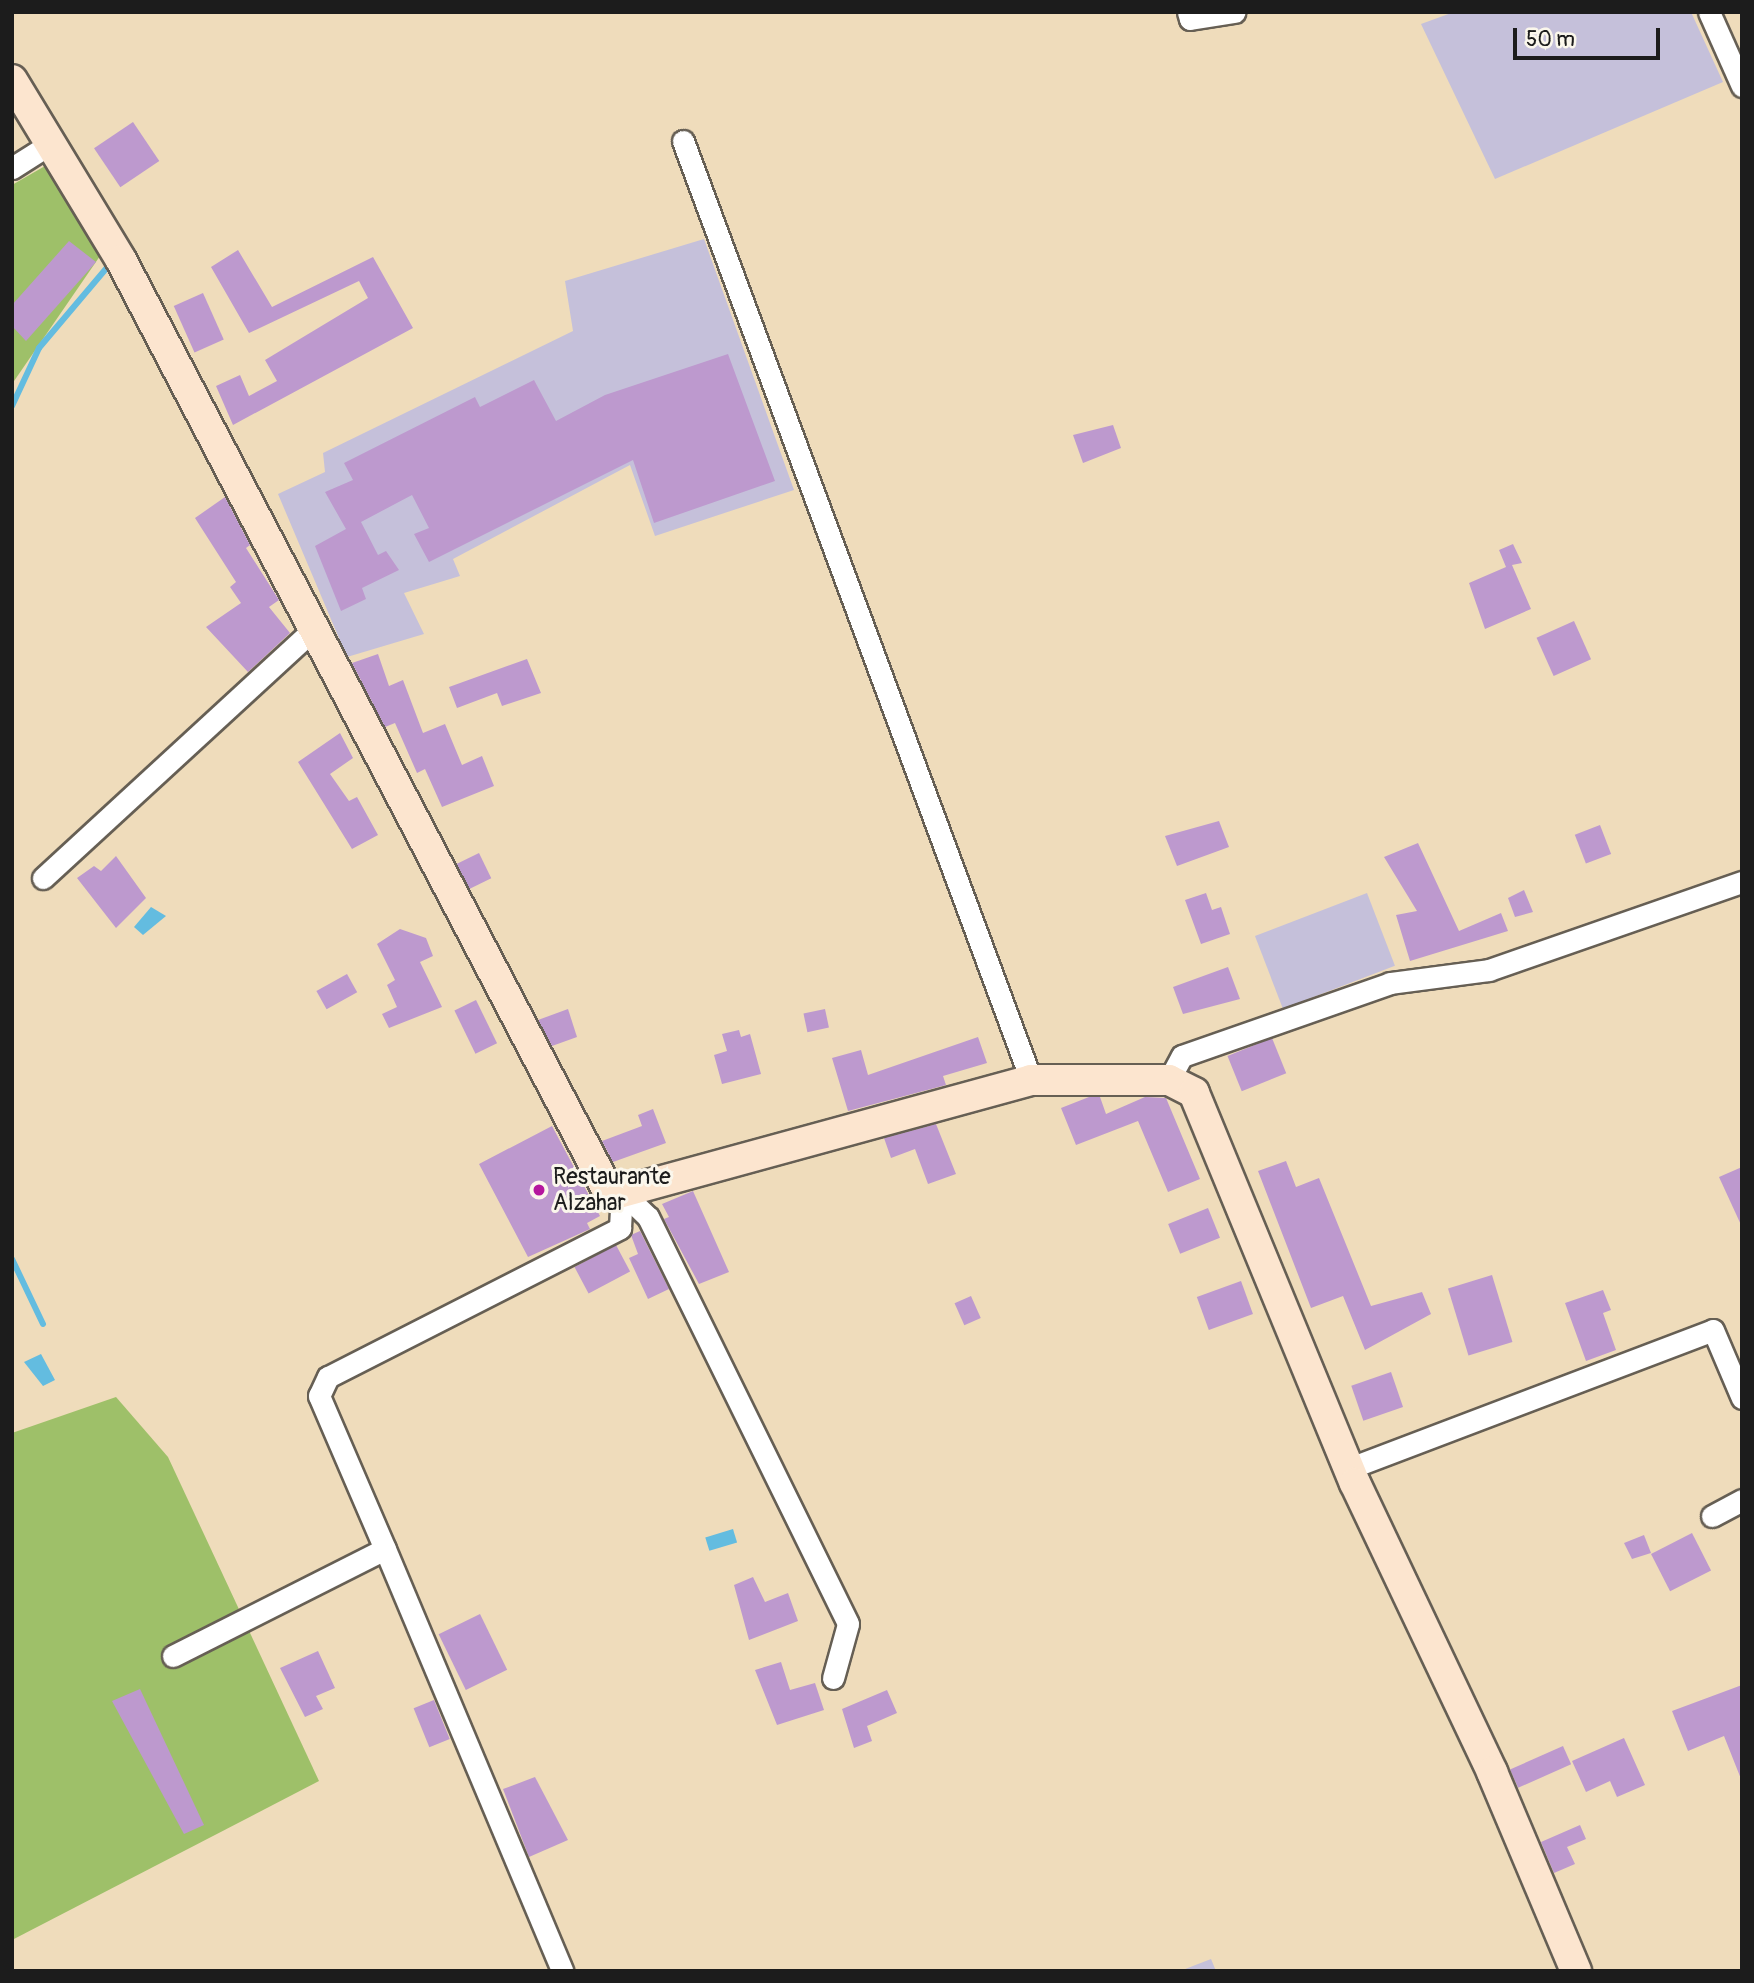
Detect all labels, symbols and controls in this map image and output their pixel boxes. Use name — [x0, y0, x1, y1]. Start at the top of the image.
scale bar — [1516, 14, 1663, 58]
text: 50 m — [1526, 26, 1575, 53]
place label: Restaurante Alzahar — [553, 1163, 671, 1217]
marker: Restaurante Alzahar — [531, 1182, 547, 1198]

